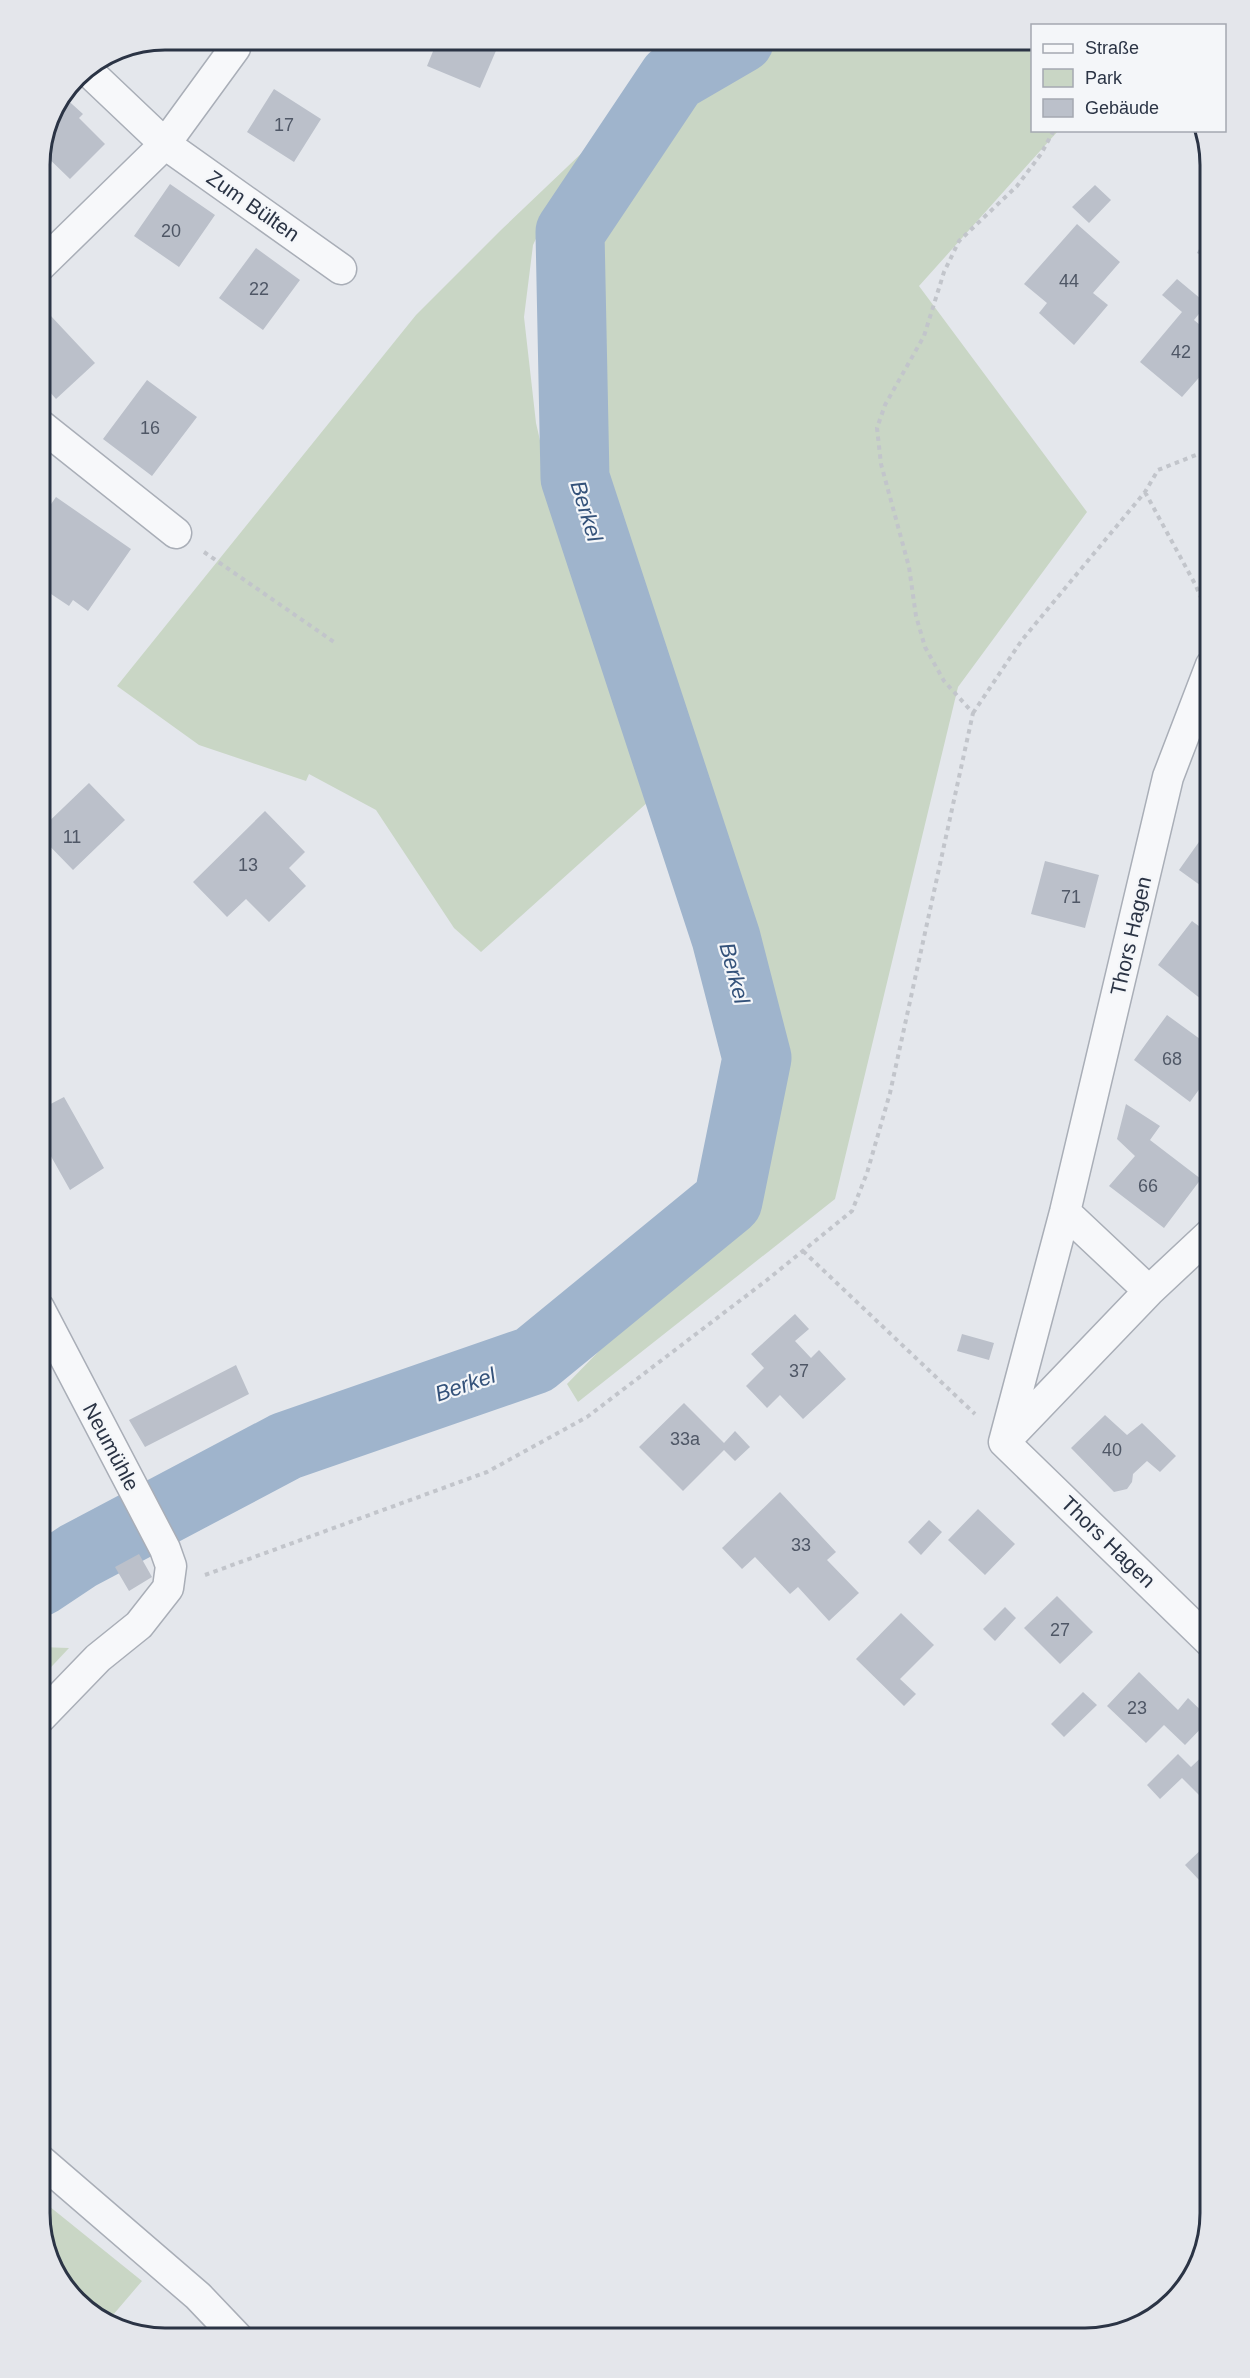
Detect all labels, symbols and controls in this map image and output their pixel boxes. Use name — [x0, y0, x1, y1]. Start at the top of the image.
legend — [1031, 24, 1226, 132]
text: Straße — [1085, 38, 1139, 58]
text: Park — [1085, 68, 1123, 88]
text: Gebäude — [1085, 98, 1159, 118]
house number: 17 — [274, 115, 294, 135]
street label: Zum Bülten — [203, 165, 304, 246]
house number: 20 — [161, 221, 181, 241]
house number: 44 — [1059, 271, 1079, 291]
house number: 22 — [249, 279, 269, 299]
house number: 42 — [1171, 342, 1191, 362]
house number: 16 — [140, 418, 160, 438]
water label: Berkel — [565, 478, 608, 546]
house number: 11 — [63, 827, 81, 847]
house number: 13 — [238, 855, 258, 875]
street label: Thors Hagen — [1106, 874, 1155, 998]
house number: 71 — [1061, 887, 1081, 907]
water label: Berkel — [714, 940, 755, 1008]
house number: 68 — [1162, 1049, 1182, 1069]
house number: 66 — [1138, 1176, 1158, 1196]
house number: 37 — [789, 1361, 809, 1381]
water label: Berkel — [432, 1362, 500, 1406]
street label: Neumühle — [79, 1399, 144, 1494]
house number: 33a — [670, 1429, 701, 1449]
house number: 40 — [1102, 1440, 1122, 1460]
street label: Thors Hagen — [1057, 1491, 1160, 1592]
house number: 33 — [791, 1535, 811, 1555]
house number: 27 — [1050, 1620, 1070, 1640]
house number: 23 — [1127, 1698, 1147, 1718]

